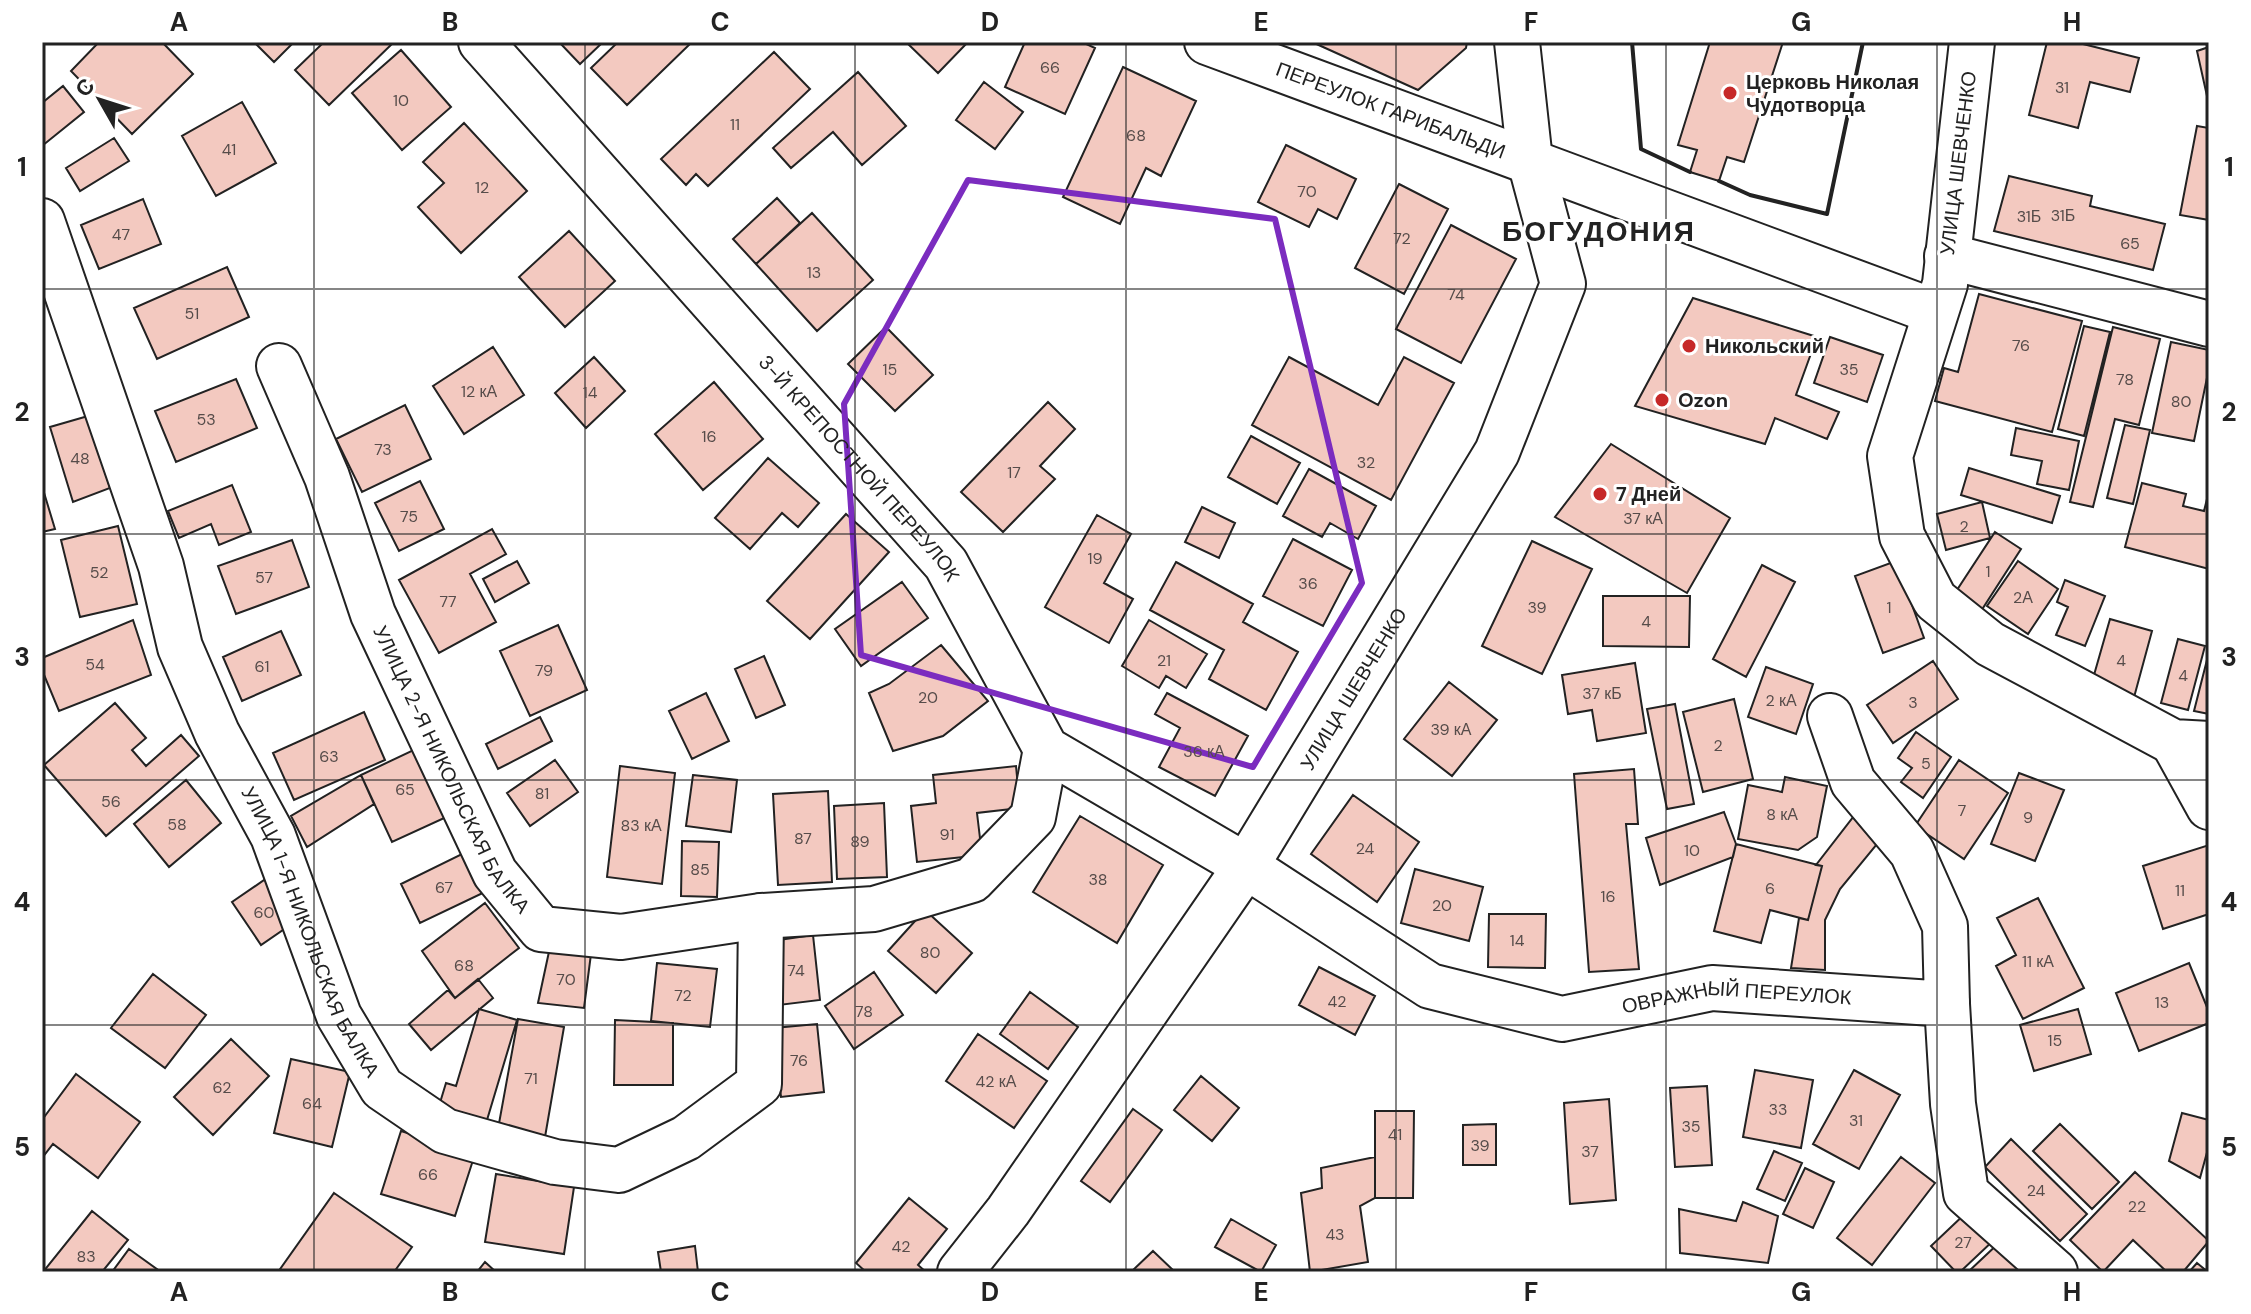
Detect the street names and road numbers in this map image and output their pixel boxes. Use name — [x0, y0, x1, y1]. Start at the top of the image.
street label: ПЕРЕУЛОК ГАРИБАЛЬДИ — [1272, 56, 1509, 165]
street label: УЛИЦА ШЕВЧЕНКО — [1934, 70, 1982, 256]
street label: 3-Й КРЕПОСТНОЙ ПЕРЕУЛОК — [753, 350, 966, 586]
street label: УЛИЦА ШЕВЧЕНКО — [1294, 603, 1413, 775]
street label: УЛИЦА 2-Я НИКОЛЬСКАЯ БАЛКА — [367, 621, 536, 919]
street label: УЛИЦА 1-Я НИКОЛЬСКАЯ БАЛКА — [236, 782, 386, 1082]
street label: ОВРАЖНЫЙ ПЕРЕУЛОК — [1620, 975, 1853, 1019]

